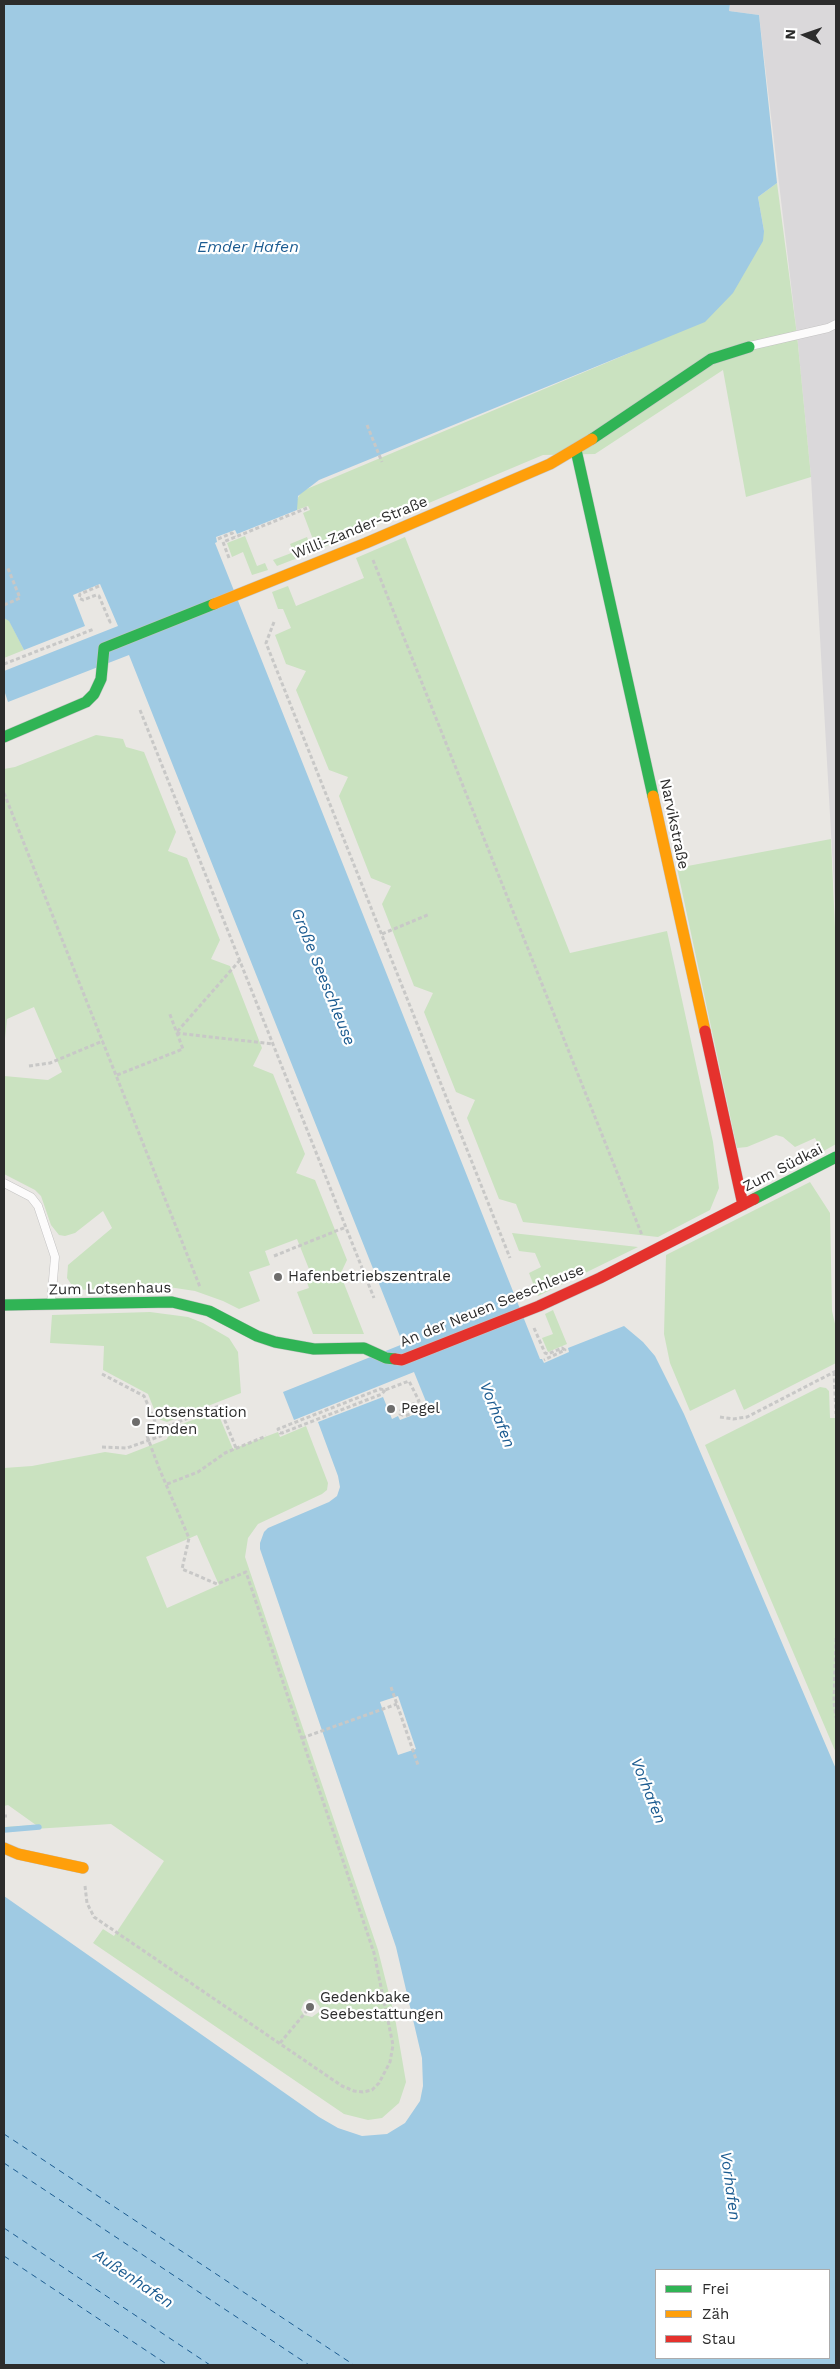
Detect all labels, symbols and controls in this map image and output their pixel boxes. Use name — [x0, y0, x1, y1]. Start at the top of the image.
north arrow — [780, 10, 830, 60]
text: N — [782, 29, 798, 40]
water label: Emder Hafen — [197, 237, 299, 257]
street label: Willi-Zander-Straße — [290, 493, 430, 563]
street label: Narvikstraße — [656, 777, 692, 871]
water label: Große Seeschleuse — [287, 906, 359, 1048]
street label: Zum Südkai — [740, 1140, 826, 1196]
street label: An der Neuen Seeschleuse — [397, 1261, 587, 1351]
place label: Hafenbetriebszentrale — [288, 1268, 451, 1286]
marker: Hafenbetriebszentrale — [272, 1271, 284, 1283]
street label: Zum Lotsenhaus — [49, 1279, 171, 1299]
water label: Vorhafen — [475, 1379, 519, 1451]
place label: Pegel — [401, 1400, 440, 1418]
marker: Pegel — [385, 1403, 397, 1415]
place label: Lotsenstation Emden — [146, 1404, 247, 1439]
marker: Lotsenstation Emden — [130, 1416, 142, 1428]
water label: Vorhafen — [626, 1755, 670, 1827]
place label: Gedenkbake Seebestattungen — [320, 1989, 443, 2024]
marker: Gedenkbake Seebestattungen — [304, 2001, 316, 2013]
water label: Vorhafen — [716, 2150, 744, 2222]
water label: Außenhafen — [89, 2245, 177, 2313]
legend — [655, 2269, 830, 2359]
text: Frei — [702, 2280, 729, 2298]
text: Zäh — [702, 2305, 729, 2323]
text: Stau — [702, 2330, 736, 2348]

